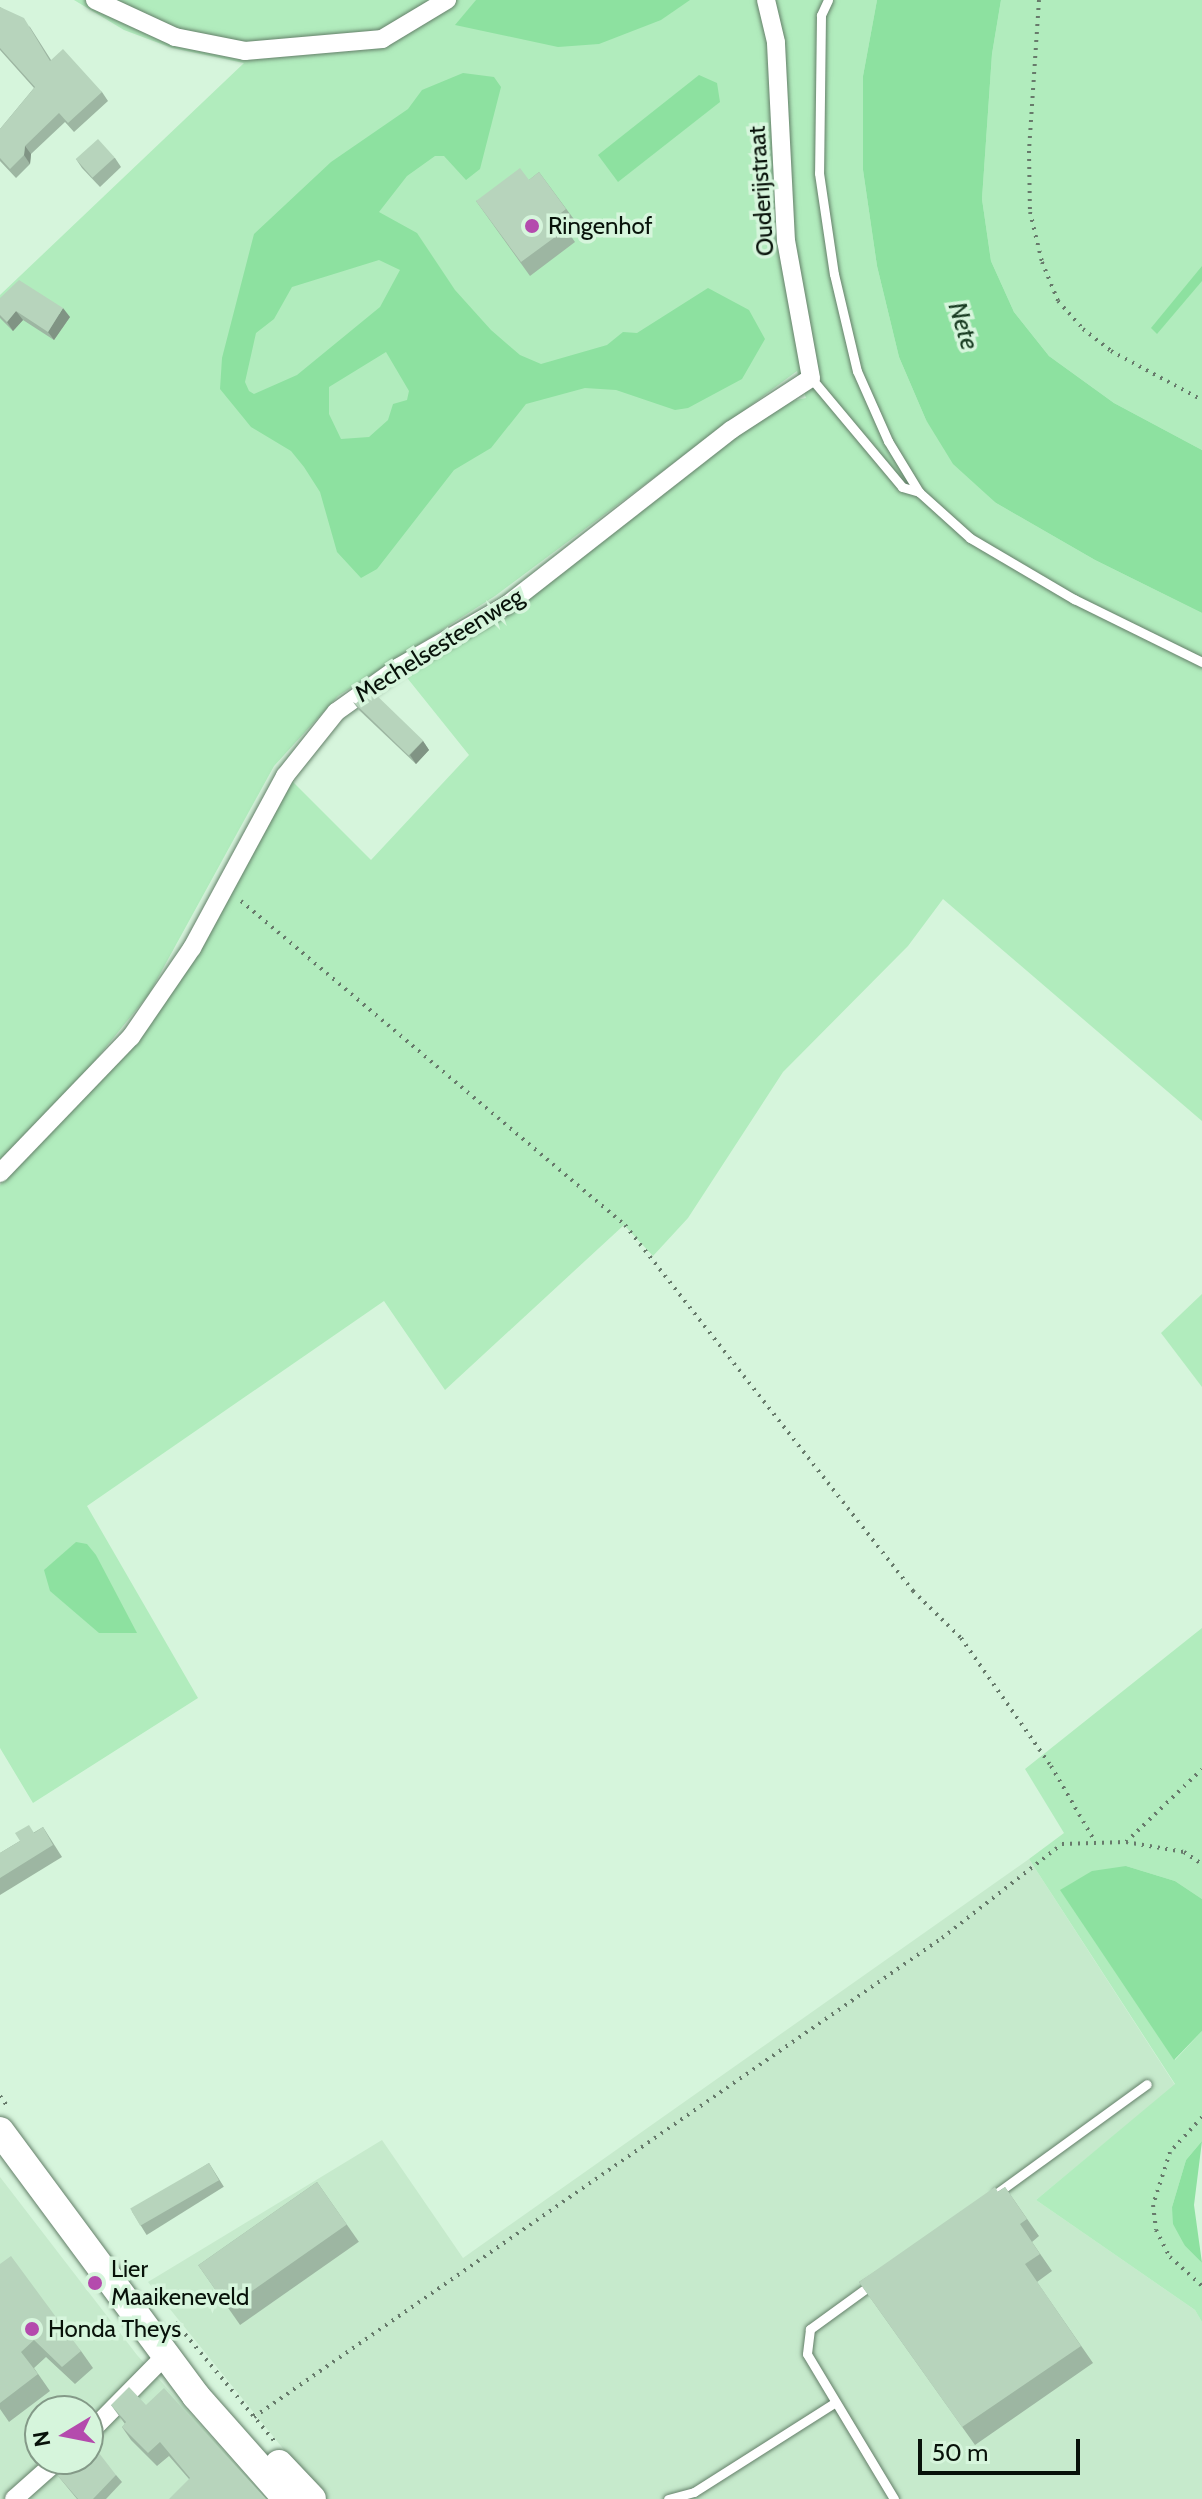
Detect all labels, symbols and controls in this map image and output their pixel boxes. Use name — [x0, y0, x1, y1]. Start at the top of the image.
street label: Ouderijstraat — [742, 125, 780, 257]
place label: Ringenhof — [548, 212, 652, 240]
marker: Ringenhof — [523, 217, 541, 235]
water label: Nete — [941, 298, 985, 354]
street label: Mechelsesteenweg — [350, 582, 528, 708]
place label: Lier Maaikeneveld — [111, 2255, 249, 2311]
marker: Lier Maaikeneveld — [86, 2274, 104, 2292]
place label: Honda Theys — [48, 2315, 181, 2343]
marker: Honda Theys — [23, 2320, 41, 2338]
north arrow — [24, 2395, 104, 2475]
scale bar — [922, 2423, 1084, 2473]
text: N — [27, 2429, 56, 2449]
text: 50 m — [932, 2438, 988, 2467]

